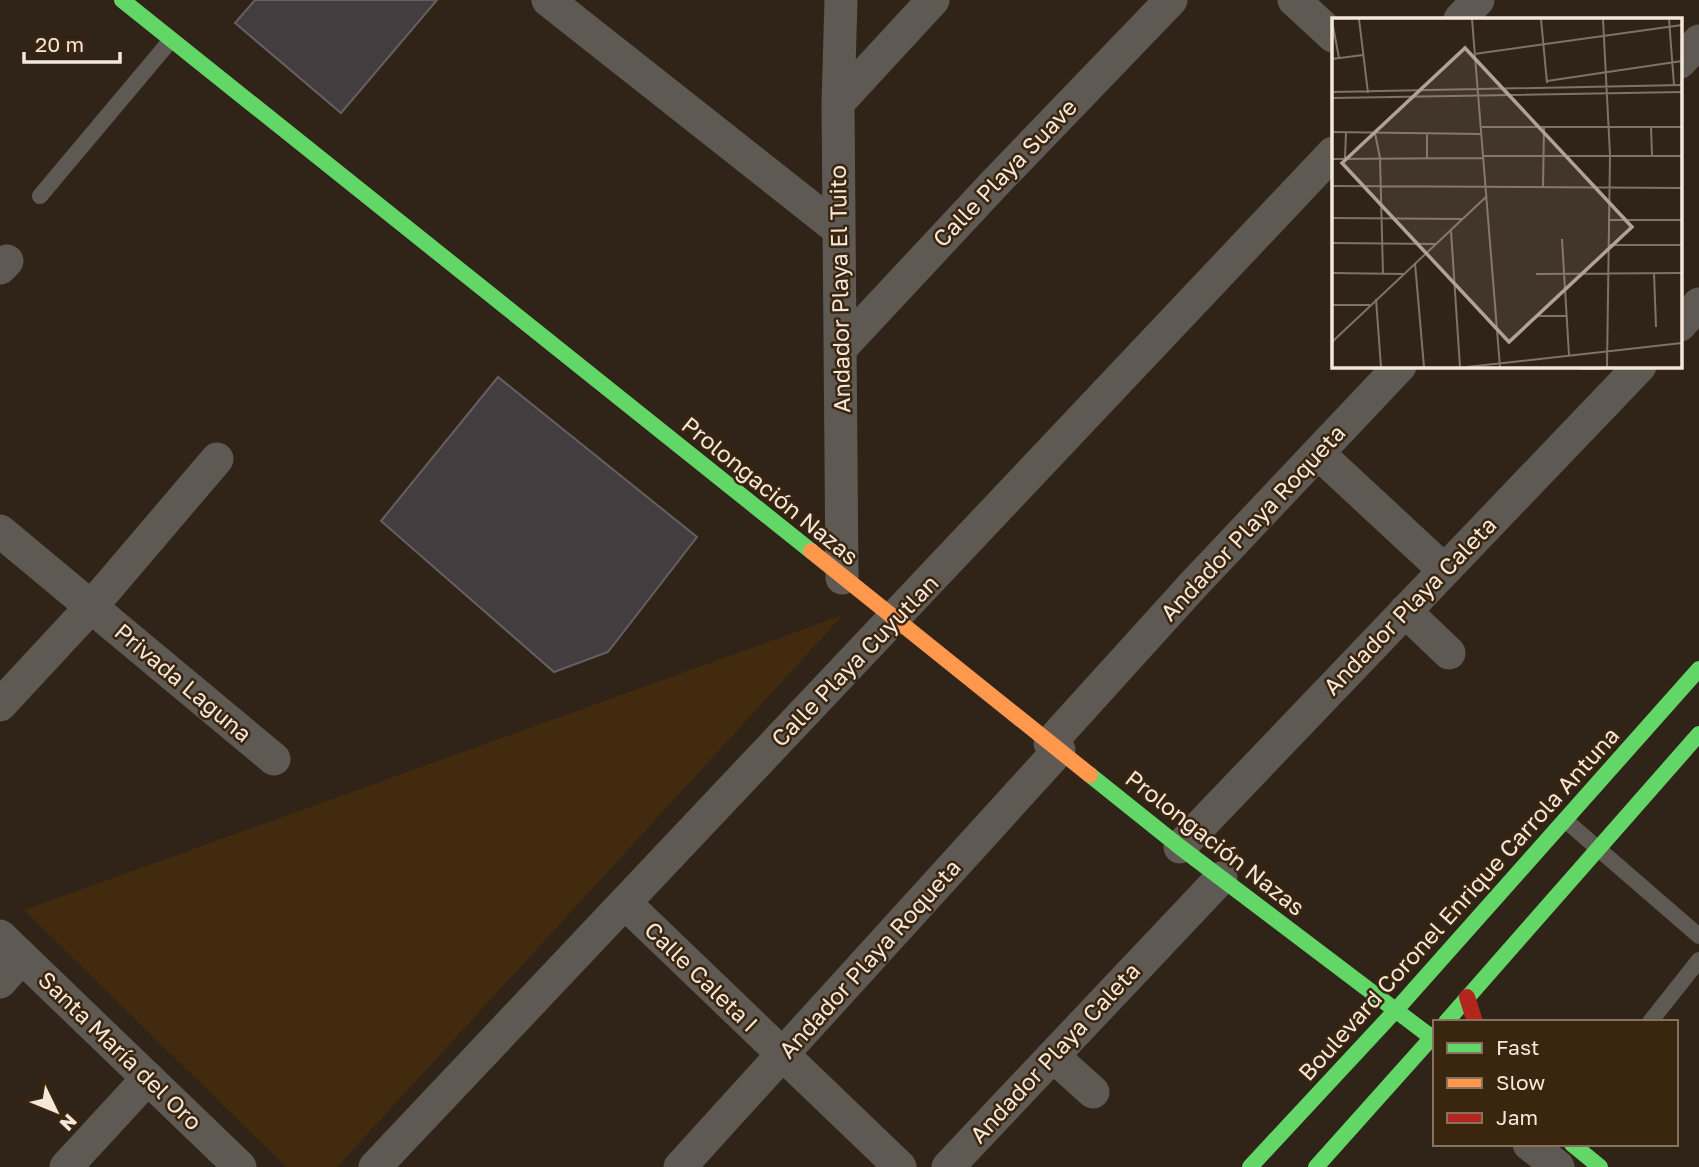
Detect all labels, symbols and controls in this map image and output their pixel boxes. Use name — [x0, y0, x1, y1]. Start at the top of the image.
inset map — [1332, 18, 1682, 368]
scale bar — [24, 21, 121, 65]
text: 20 m — [35, 31, 84, 57]
street label: Calle Playa Suave — [926, 92, 1082, 252]
street label: Andador Playa El Tuito — [823, 165, 855, 413]
street label: Prolongación Nazas — [676, 410, 865, 570]
street label: Andador Playa Roqueta — [1154, 418, 1351, 626]
street label: Andador Playa Caleta — [1317, 510, 1502, 700]
street label: Calle Playa Cuyutlan — [765, 569, 944, 752]
street label: Privada Laguna — [110, 617, 258, 748]
street label: Boulevard Coronel Enrique Carrola Antuna — [1292, 721, 1625, 1086]
street label: Prolongación Nazas — [1120, 764, 1311, 921]
street label: Andador Playa Roqueta — [773, 853, 966, 1064]
street label: Calle Caleta I — [639, 915, 764, 1037]
street label: Andador Playa Caleta — [963, 956, 1145, 1148]
street label: Santa María del Oro — [33, 965, 208, 1136]
legend — [1433, 1020, 1678, 1146]
text: Fast — [1496, 1034, 1539, 1060]
text: Slow — [1496, 1069, 1545, 1095]
north arrow — [21, 1076, 91, 1146]
text: Jam — [1496, 1104, 1538, 1130]
text: N — [55, 1110, 82, 1136]

